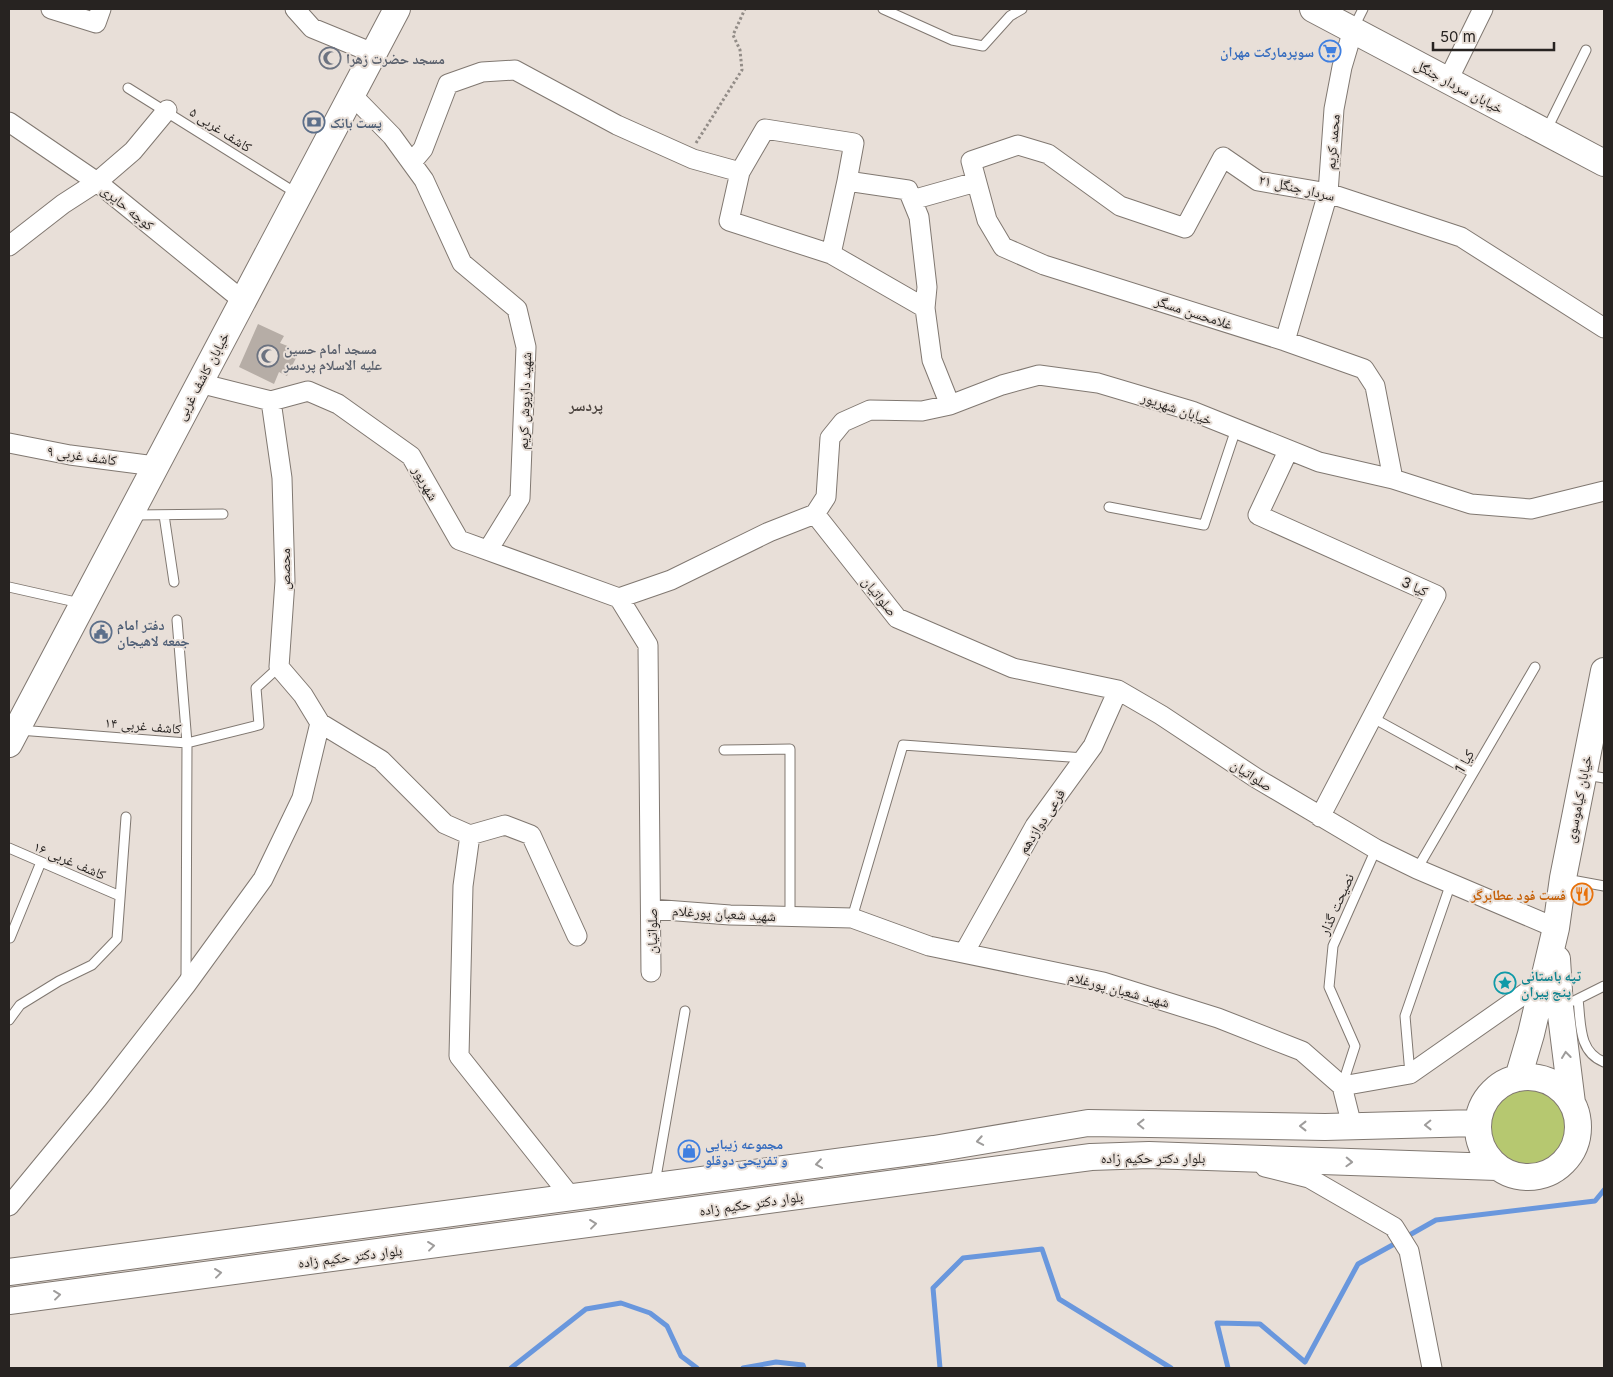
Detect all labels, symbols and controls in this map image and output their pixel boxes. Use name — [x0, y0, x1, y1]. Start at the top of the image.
scale bar — [1433, 20, 1554, 52]
text: 50 m — [1440, 27, 1476, 46]
supermarket icon: سوپرمارکت مهران — [1318, 39, 1342, 63]
place label: سوپرمارکت مهران — [1220, 43, 1314, 61]
mosque icon: مسجد حضرت زهرا — [318, 46, 342, 70]
place label: مسجد حضرت زهرا — [346, 50, 445, 67]
street label: خیابان سردار جنگل — [1411, 55, 1506, 117]
street label: کاشف غربی ۵ — [186, 103, 255, 156]
bank icon: پست بانک — [302, 110, 326, 134]
street label: محمد کریم — [1321, 113, 1345, 171]
place label: پست بانک — [330, 114, 382, 132]
street label: سردار جنگل ۲۱ — [1257, 170, 1337, 205]
street label: کوچه حایری — [98, 181, 158, 234]
street label: غلامحسن مسگر — [1152, 291, 1235, 333]
street label: خیابان کاشف غربی — [172, 329, 233, 423]
place label: مسجد امام حسین علیه الاسلام پردسر — [283, 340, 382, 375]
mosque icon: مسجد امام حسین علیه الاسلام پردسر — [256, 344, 280, 368]
street label: شهید داریوش کریم — [514, 352, 536, 450]
street label: خیابان شهریور — [1138, 388, 1215, 429]
district label: پردسر — [568, 396, 603, 415]
street label: کاشف غربی ۹ — [46, 442, 118, 469]
street label: شهریور — [408, 462, 443, 504]
street label: محصص — [276, 548, 294, 590]
street label: صلواتیان — [858, 573, 901, 620]
street label: کیا 3 — [1399, 573, 1431, 600]
place label: دفتر امام جمعه لاهیجان — [117, 616, 190, 650]
public building icon: دفتر امام جمعه لاهیجان — [89, 620, 113, 644]
street label: کاشف غربی ۱۴ — [104, 713, 182, 738]
street label: کیا 1 — [1451, 746, 1478, 776]
street label: خیابان کیاموسوی — [1561, 754, 1596, 844]
street label: صلواتیان — [1228, 755, 1276, 795]
street label: فرعی دوازدهم — [1014, 785, 1070, 858]
street label: کاشف غربی ۱۶ — [31, 837, 109, 884]
street label: نصیحت گذار — [1314, 870, 1358, 939]
restaurant icon: فست فود عطابرگر — [1570, 882, 1594, 906]
place label: فست فود عطابرگر — [1470, 886, 1566, 903]
street label: شهید شعبان پورغلام — [671, 902, 776, 926]
street label: صلواتیان — [643, 908, 661, 954]
street label: شهید شعبان پورغلام — [1066, 967, 1172, 1013]
place label: تپه باستانی پنج پیران — [1521, 967, 1581, 1001]
place icon: تپه باستانی پنج پیران — [1493, 971, 1517, 995]
one-way arrow — [1561, 1050, 1572, 1058]
one-way arrow — [1136, 1119, 1144, 1129]
one-way arrow — [1424, 1119, 1432, 1130]
one-way arrow — [1299, 1121, 1306, 1131]
place label: مجموعه زیبایی و تفریحی دوقلو — [705, 1135, 788, 1169]
one-way arrow — [975, 1135, 983, 1146]
shop icon: مجموعه زیبایی و تفریحی دوقلو — [677, 1139, 701, 1163]
street label: بلوار دکتر حکیم زاده — [1101, 1149, 1205, 1168]
one-way arrow — [1345, 1157, 1353, 1168]
one-way arrow — [815, 1158, 823, 1169]
street label: بلوار دکتر حکیم زاده — [698, 1187, 804, 1221]
one-way arrow — [588, 1220, 597, 1230]
street label: بلوار دکتر حکیم زاده — [297, 1241, 403, 1273]
one-way arrow — [427, 1241, 436, 1251]
one-way arrow — [214, 1269, 223, 1279]
one-way arrow — [53, 1290, 61, 1300]

